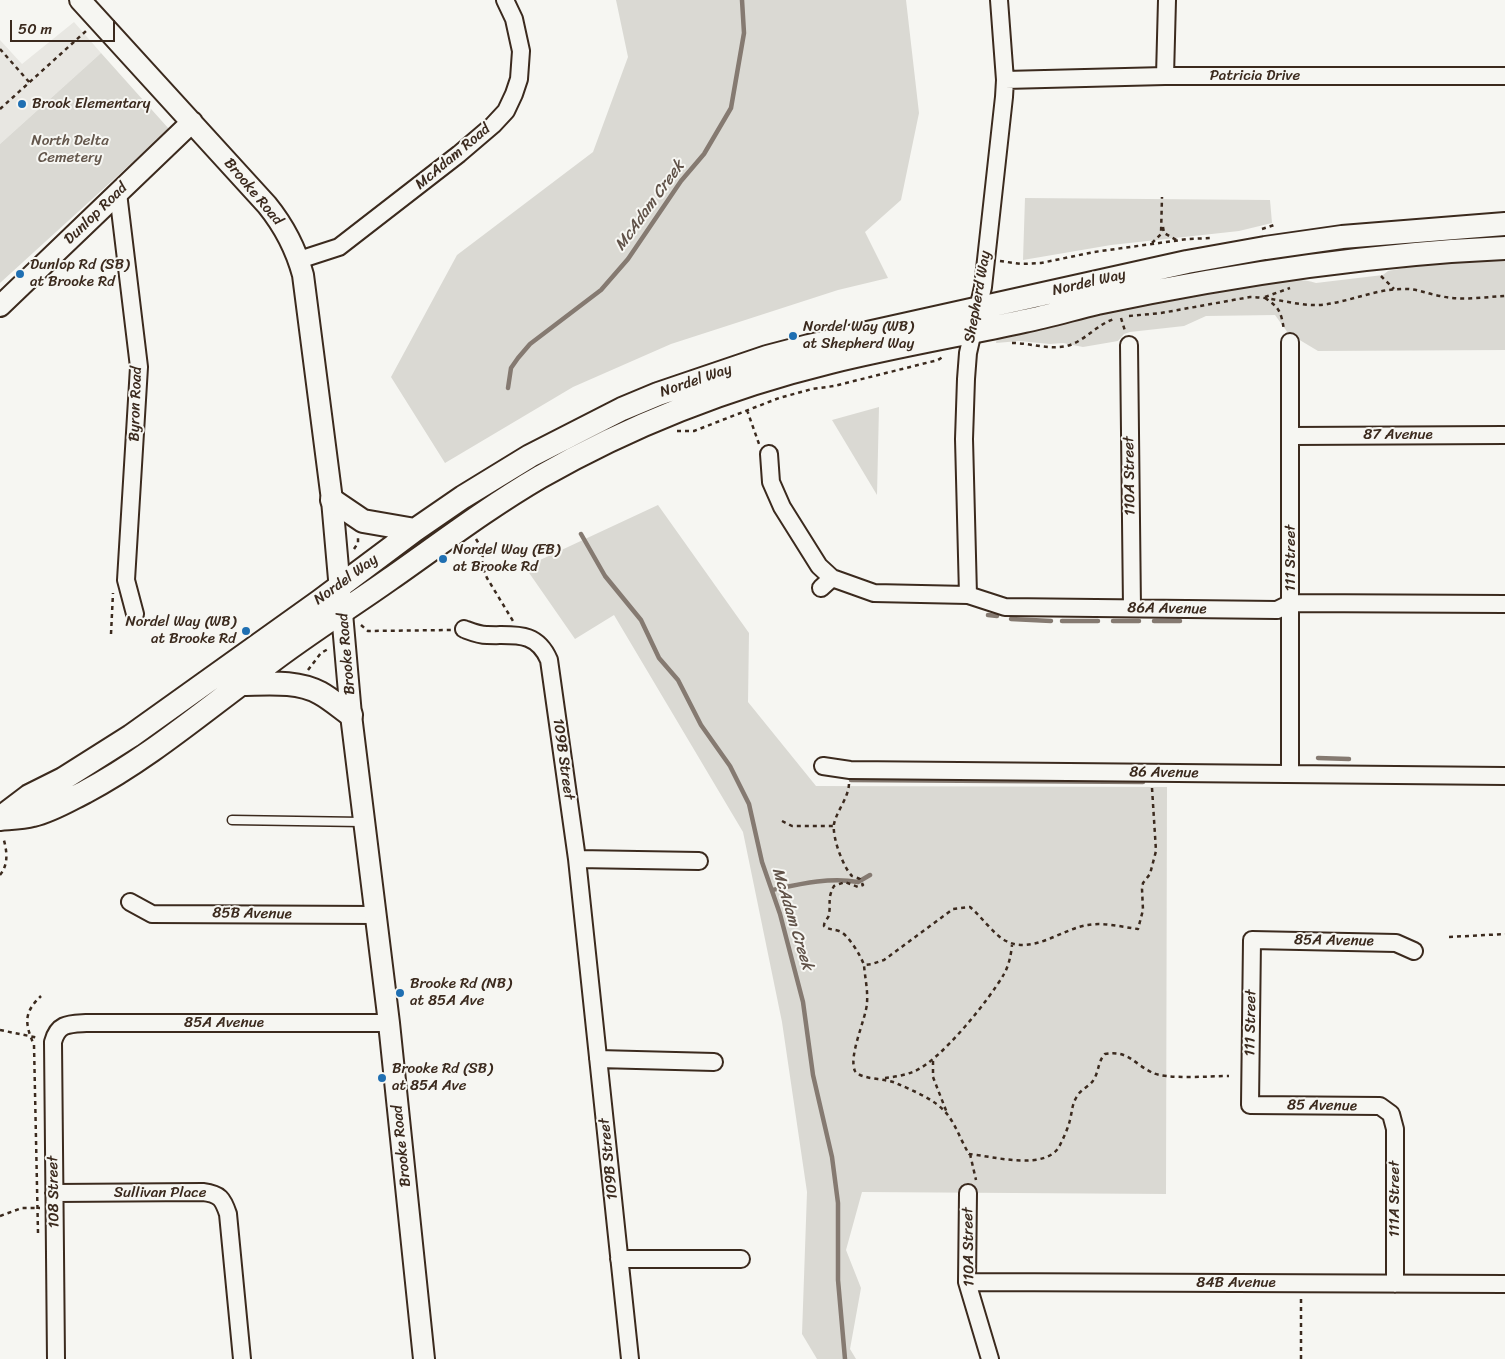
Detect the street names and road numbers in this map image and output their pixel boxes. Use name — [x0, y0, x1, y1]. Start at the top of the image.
street label: Patricia Drive — [1210, 67, 1300, 85]
street label: McAdam Road — [412, 120, 494, 194]
street label: Brooke Road — [220, 155, 286, 229]
street label: Dunlop Road — [61, 179, 131, 249]
street label: Shepherd Way — [961, 249, 995, 345]
street label: Nordel Way — [1051, 266, 1127, 300]
street label: Nordel Way — [658, 360, 734, 402]
street label: Byron Road — [126, 366, 146, 442]
street label: 87 Avenue — [1363, 426, 1433, 444]
street label: 110A Street — [1120, 436, 1140, 516]
street label: 111 Street — [1282, 525, 1300, 591]
street label: Nordel Way — [310, 551, 382, 609]
street label: 86A Avenue — [1127, 599, 1207, 619]
street label: Brooke Road — [334, 612, 360, 696]
street label: 109B Street — [548, 717, 578, 801]
street label: 86 Avenue — [1129, 763, 1199, 783]
street label: 85B Avenue — [212, 904, 292, 924]
street label: 85A Avenue — [1294, 931, 1374, 951]
street label: 111 Street — [1241, 989, 1261, 1057]
street label: 85A Avenue — [184, 1014, 264, 1032]
street label: 85 Avenue — [1287, 1096, 1357, 1116]
street label: Brooke Road — [389, 1104, 415, 1188]
street label: 109B Street — [596, 1117, 622, 1201]
street label: 108 Street — [44, 1156, 64, 1228]
street label: 111A Street — [1386, 1161, 1404, 1237]
street label: Sullivan Place — [114, 1184, 206, 1202]
street label: 110A Street — [959, 1207, 979, 1287]
street label: 84B Avenue — [1196, 1274, 1276, 1292]

